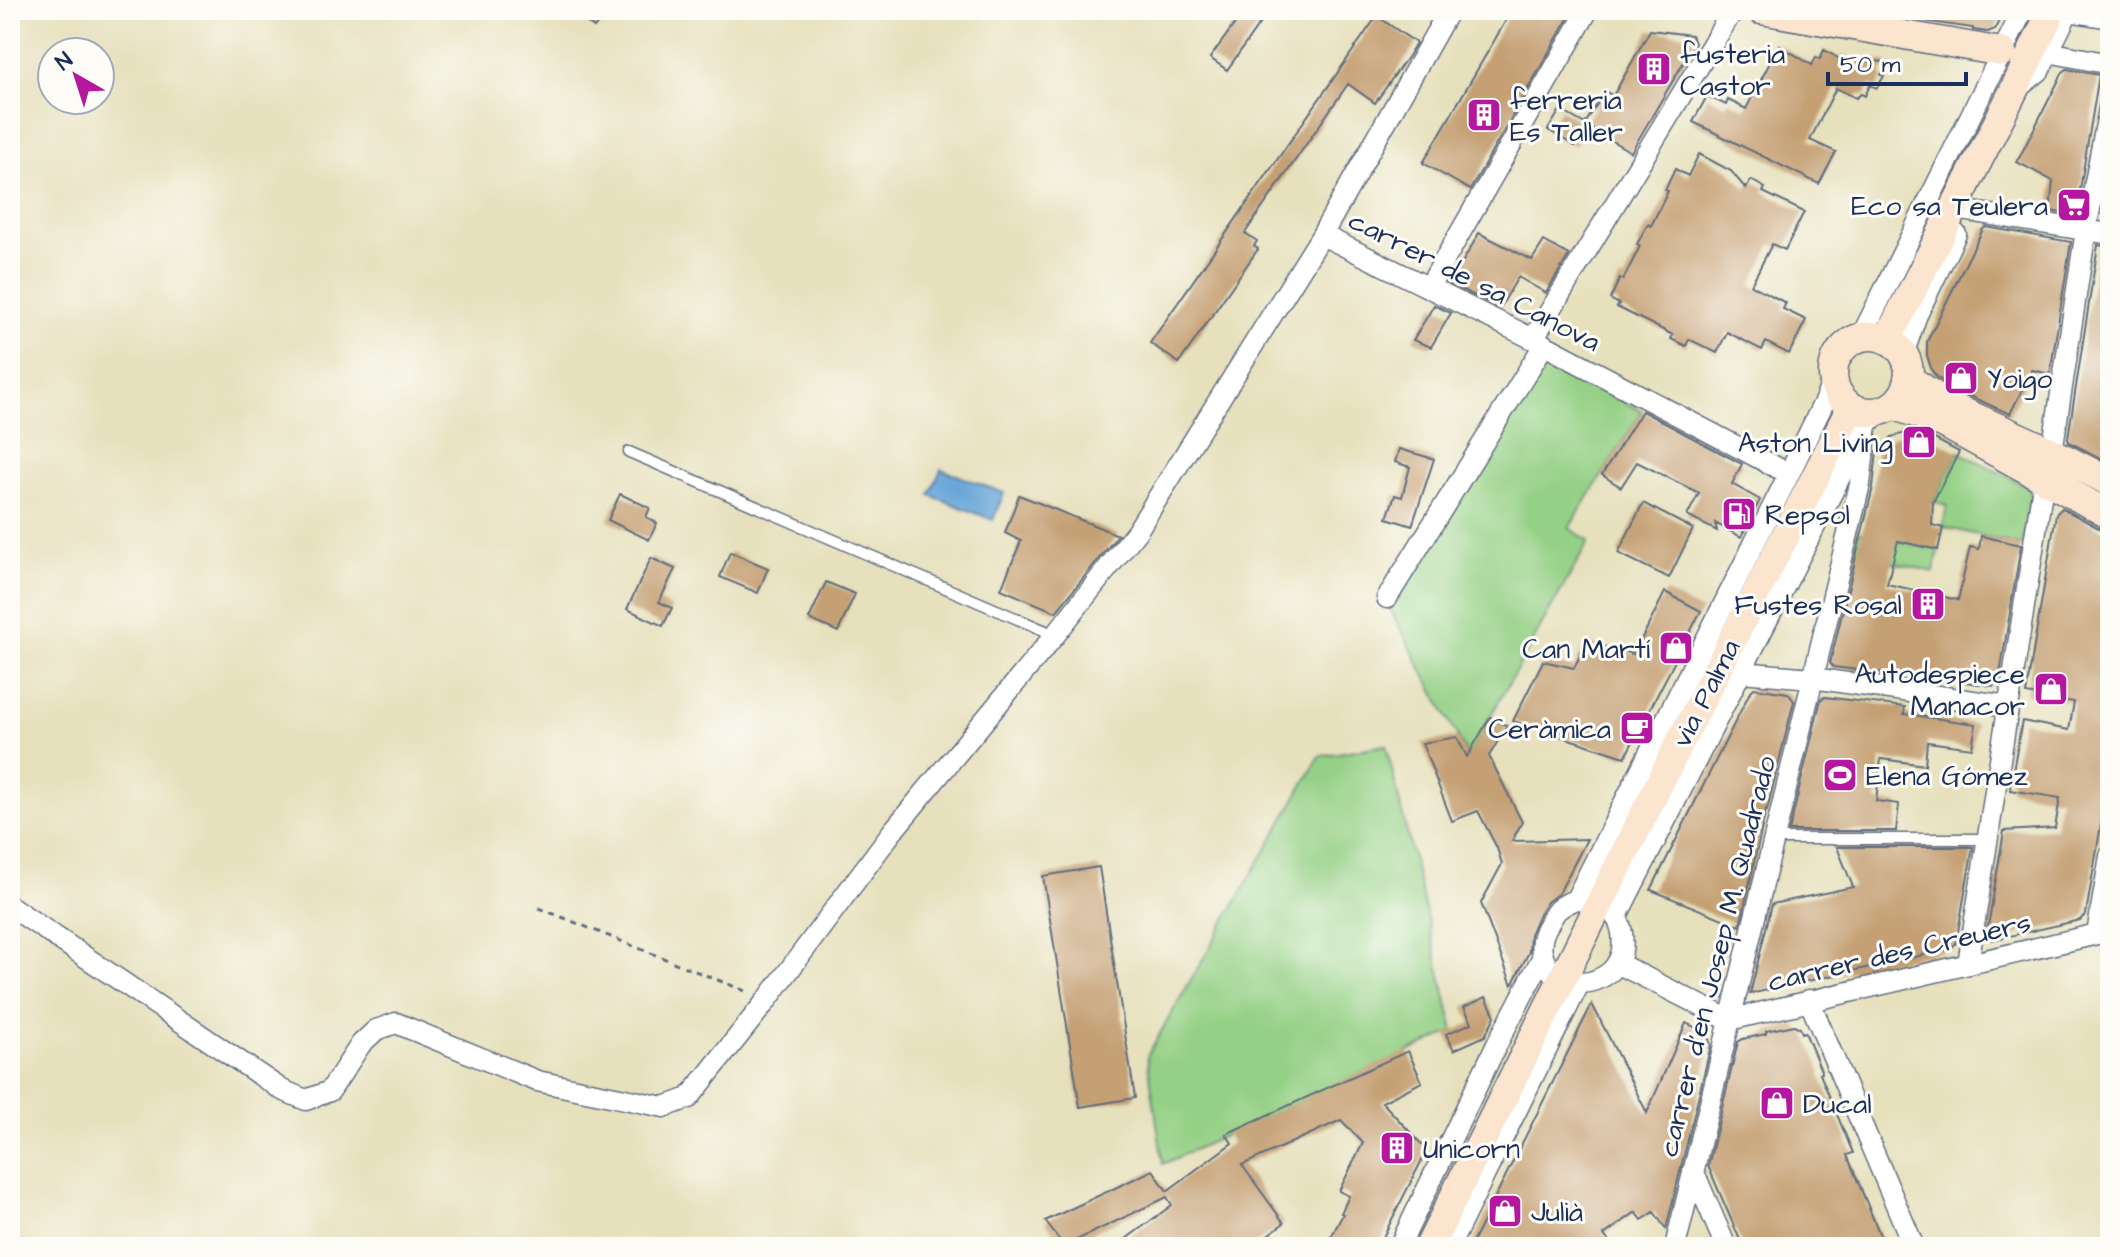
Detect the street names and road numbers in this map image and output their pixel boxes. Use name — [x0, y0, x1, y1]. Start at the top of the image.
street label: carrer de sa Canova — [1342, 201, 1607, 362]
street label: via Palma — [1662, 633, 1750, 755]
street label: carrer d'en Josep M. Quadrado — [1649, 752, 1786, 1161]
street label: carrer des Creuers — [1764, 903, 2035, 1002]

